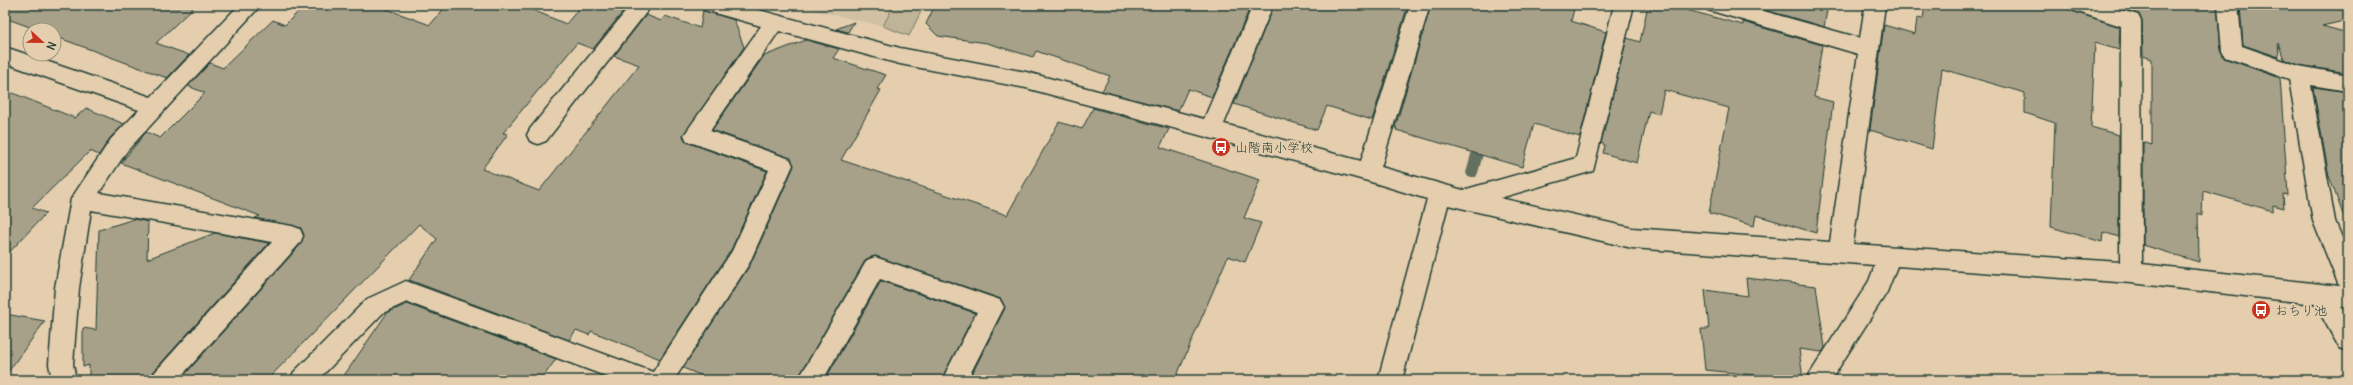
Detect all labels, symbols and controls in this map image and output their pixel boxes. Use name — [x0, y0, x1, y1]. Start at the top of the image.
north arrow — [22, 22, 62, 62]
text: N — [43, 40, 59, 52]
bus stop icon: 山階南小学校 — [1210, 136, 1232, 158]
place label: 山階南小学校 — [1235, 139, 1313, 156]
bus stop icon: おちり池 — [2250, 299, 2272, 321]
place label: おちり池 — [2275, 302, 2327, 319]

